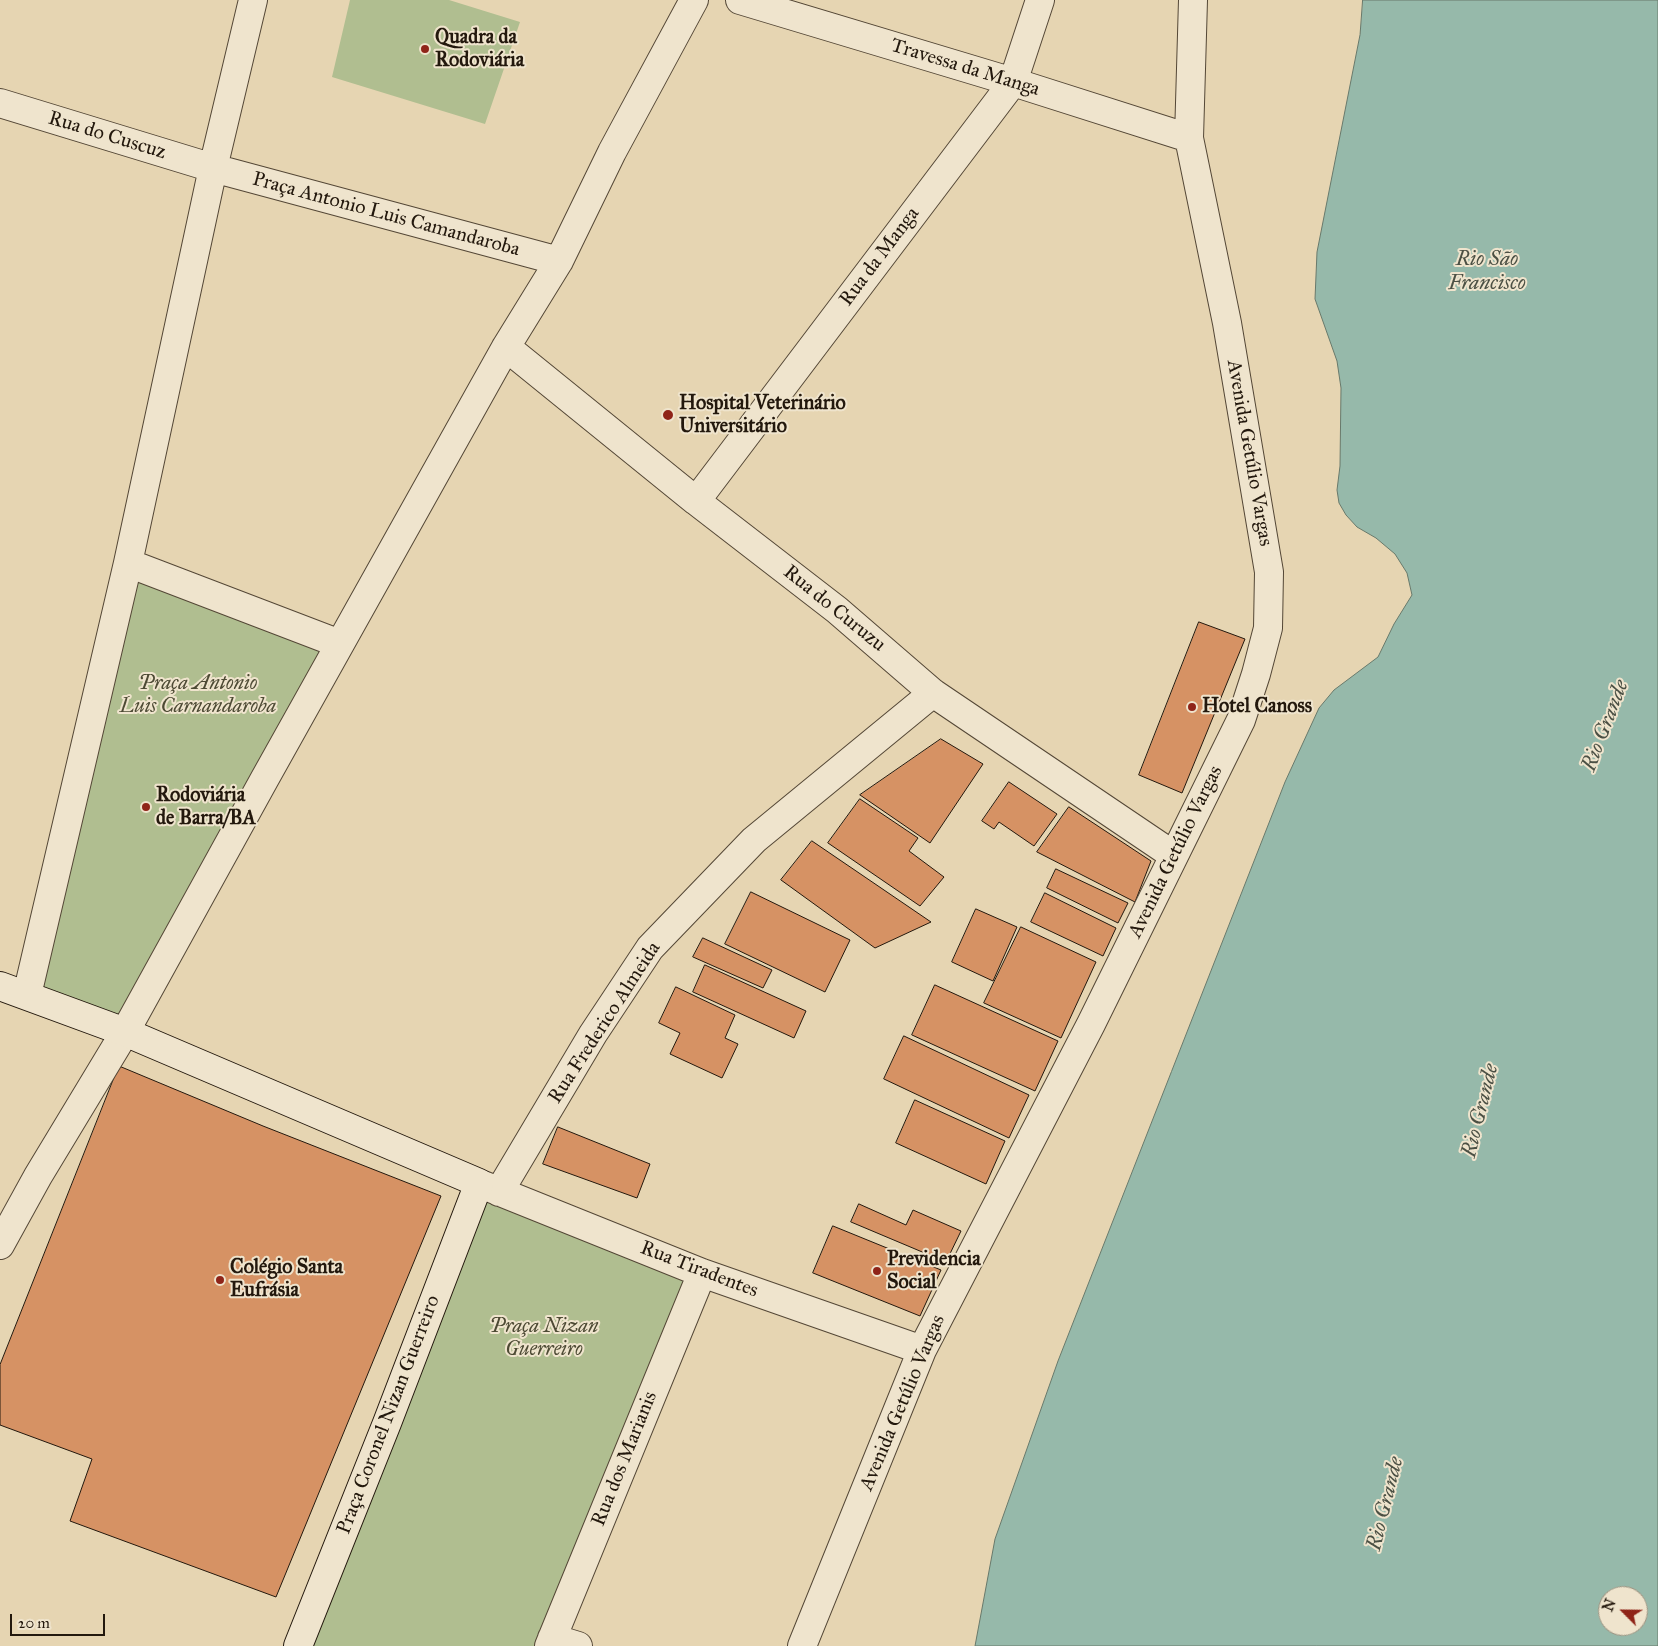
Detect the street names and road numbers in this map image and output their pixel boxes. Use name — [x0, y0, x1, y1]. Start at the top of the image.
street label: Travessa da Manga — [888, 34, 1042, 102]
street label: Rua do Cuscuz — [45, 107, 169, 165]
street label: Praça Antonio Luis Camandaroba — [250, 168, 522, 262]
street label: Rua da Manga — [835, 203, 925, 311]
street label: Avenida Getúlio Vargas — [1221, 358, 1277, 548]
street label: Rua do Curuzu — [778, 561, 890, 657]
street label: Avenida Getúlio Vargas — [1124, 762, 1228, 942]
street label: Rua Frederico Almeida — [544, 938, 666, 1108]
street label: Rua Tiradentes — [637, 1237, 761, 1303]
street label: Praça Coronel Nizan Guerreiro — [332, 1292, 446, 1538]
street label: Avenida Getúlio Vargas — [855, 1311, 951, 1495]
street label: Rua dos Marianis — [587, 1388, 663, 1530]

